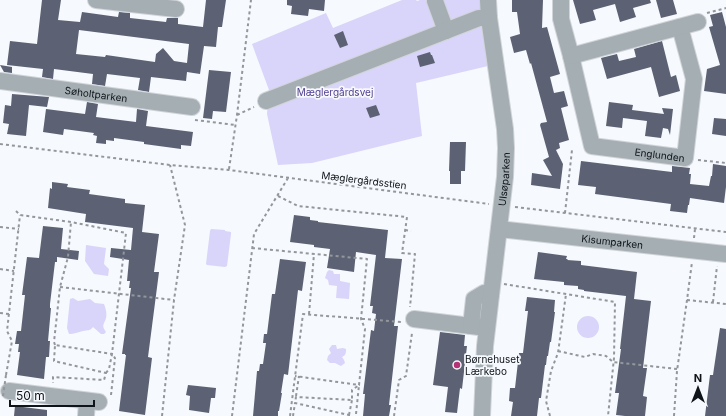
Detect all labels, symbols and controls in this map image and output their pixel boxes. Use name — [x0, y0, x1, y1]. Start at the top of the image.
street label: Søholtparken — [64, 84, 128, 104]
park label: Mæglergårdsvej — [297, 86, 373, 98]
street label: Englunden — [634, 146, 685, 164]
street label: Ulsøparken — [496, 152, 512, 207]
street label: Mæglergårdsstien — [321, 169, 407, 191]
street label: Kisumparken — [581, 232, 644, 251]
place label: Børnehuset Lærkebo — [465, 353, 520, 377]
marker: Børnehuset Lærkebo — [452, 360, 462, 370]
north arrow — [678, 368, 718, 408]
text: N — [694, 371, 702, 385]
scale bar — [10, 382, 94, 408]
text: 50 m — [16, 388, 45, 403]

